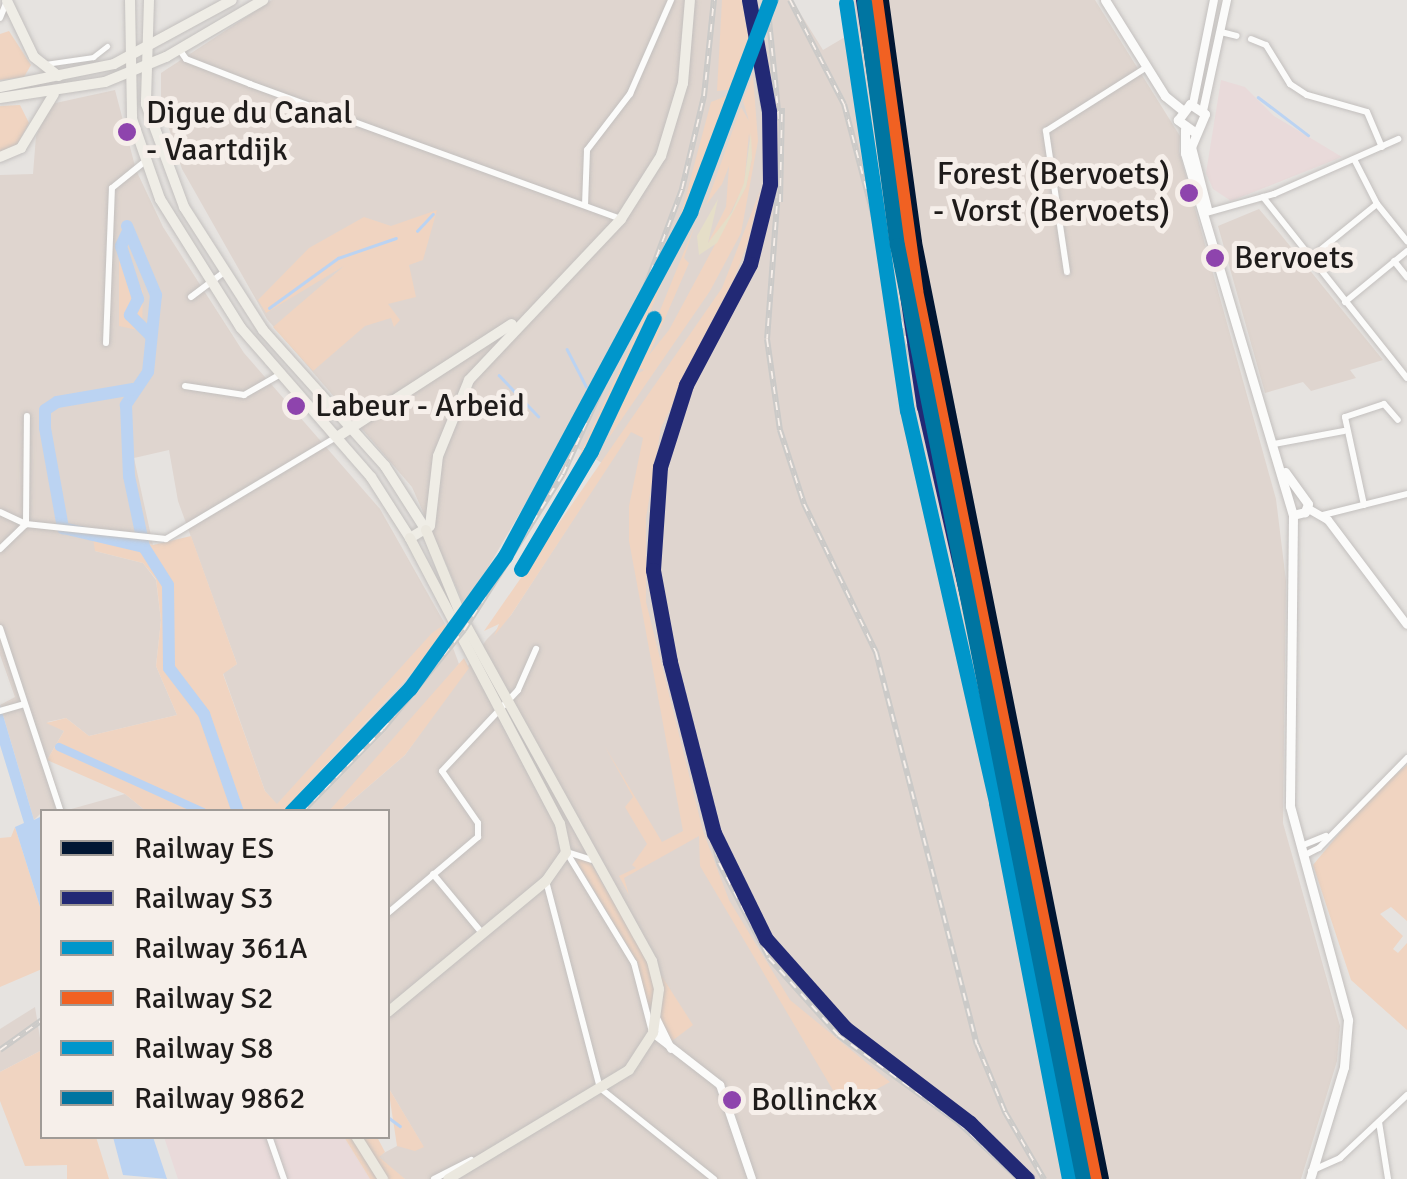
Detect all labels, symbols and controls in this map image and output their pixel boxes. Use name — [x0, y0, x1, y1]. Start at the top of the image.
place label: Digue du Canal - Vaartdijk — [146, 95, 353, 170]
marker: Digue du Canal - Vaartdijk — [117, 122, 137, 142]
place label: Forest (Bervoets) - Vorst (Bervoets) — [933, 156, 1170, 231]
marker: Forest (Bervoets) - Vorst (Bervoets) — [1179, 183, 1199, 203]
place label: Bervoets — [1234, 239, 1354, 277]
marker: Bervoets — [1205, 248, 1225, 268]
place label: Labeur - Arbeid — [315, 387, 525, 425]
marker: Labeur - Arbeid — [286, 396, 306, 416]
legend — [40, 809, 390, 1139]
text: Railway ES — [134, 830, 274, 867]
text: Railway S3 — [134, 880, 273, 917]
text: Railway 361A — [134, 930, 308, 967]
text: Railway S2 — [134, 980, 273, 1017]
text: Railway S8 — [134, 1030, 273, 1067]
text: Railway 9862 — [134, 1080, 305, 1117]
place label: Bollinckx — [751, 1081, 877, 1119]
marker: Bollinckx — [722, 1090, 742, 1110]

